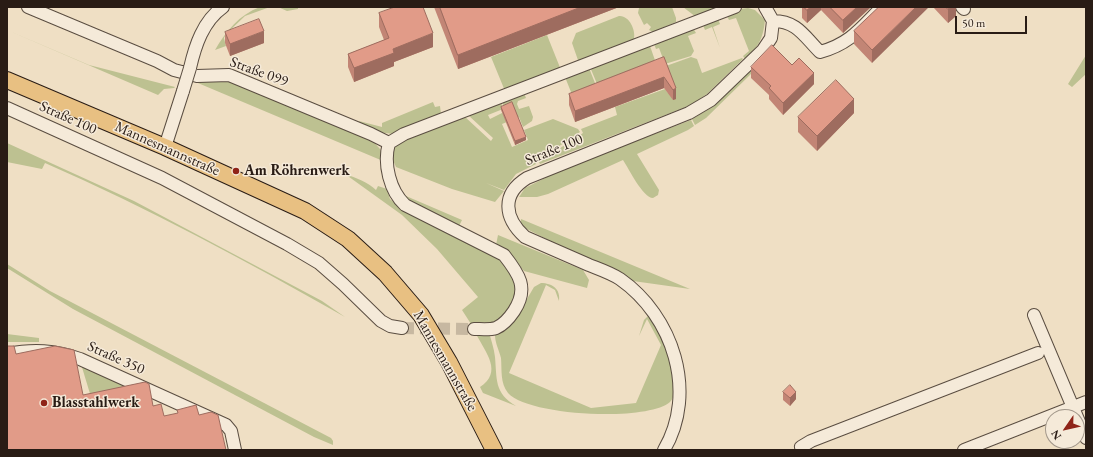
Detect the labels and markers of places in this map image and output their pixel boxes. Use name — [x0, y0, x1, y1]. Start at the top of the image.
place label: Am Röhrenwerk — [244, 162, 350, 180]
marker: Am Röhrenwerk — [231, 166, 241, 176]
place label: Blasstahlwerk — [52, 394, 139, 412]
marker: Blasstahlwerk — [39, 398, 49, 408]

